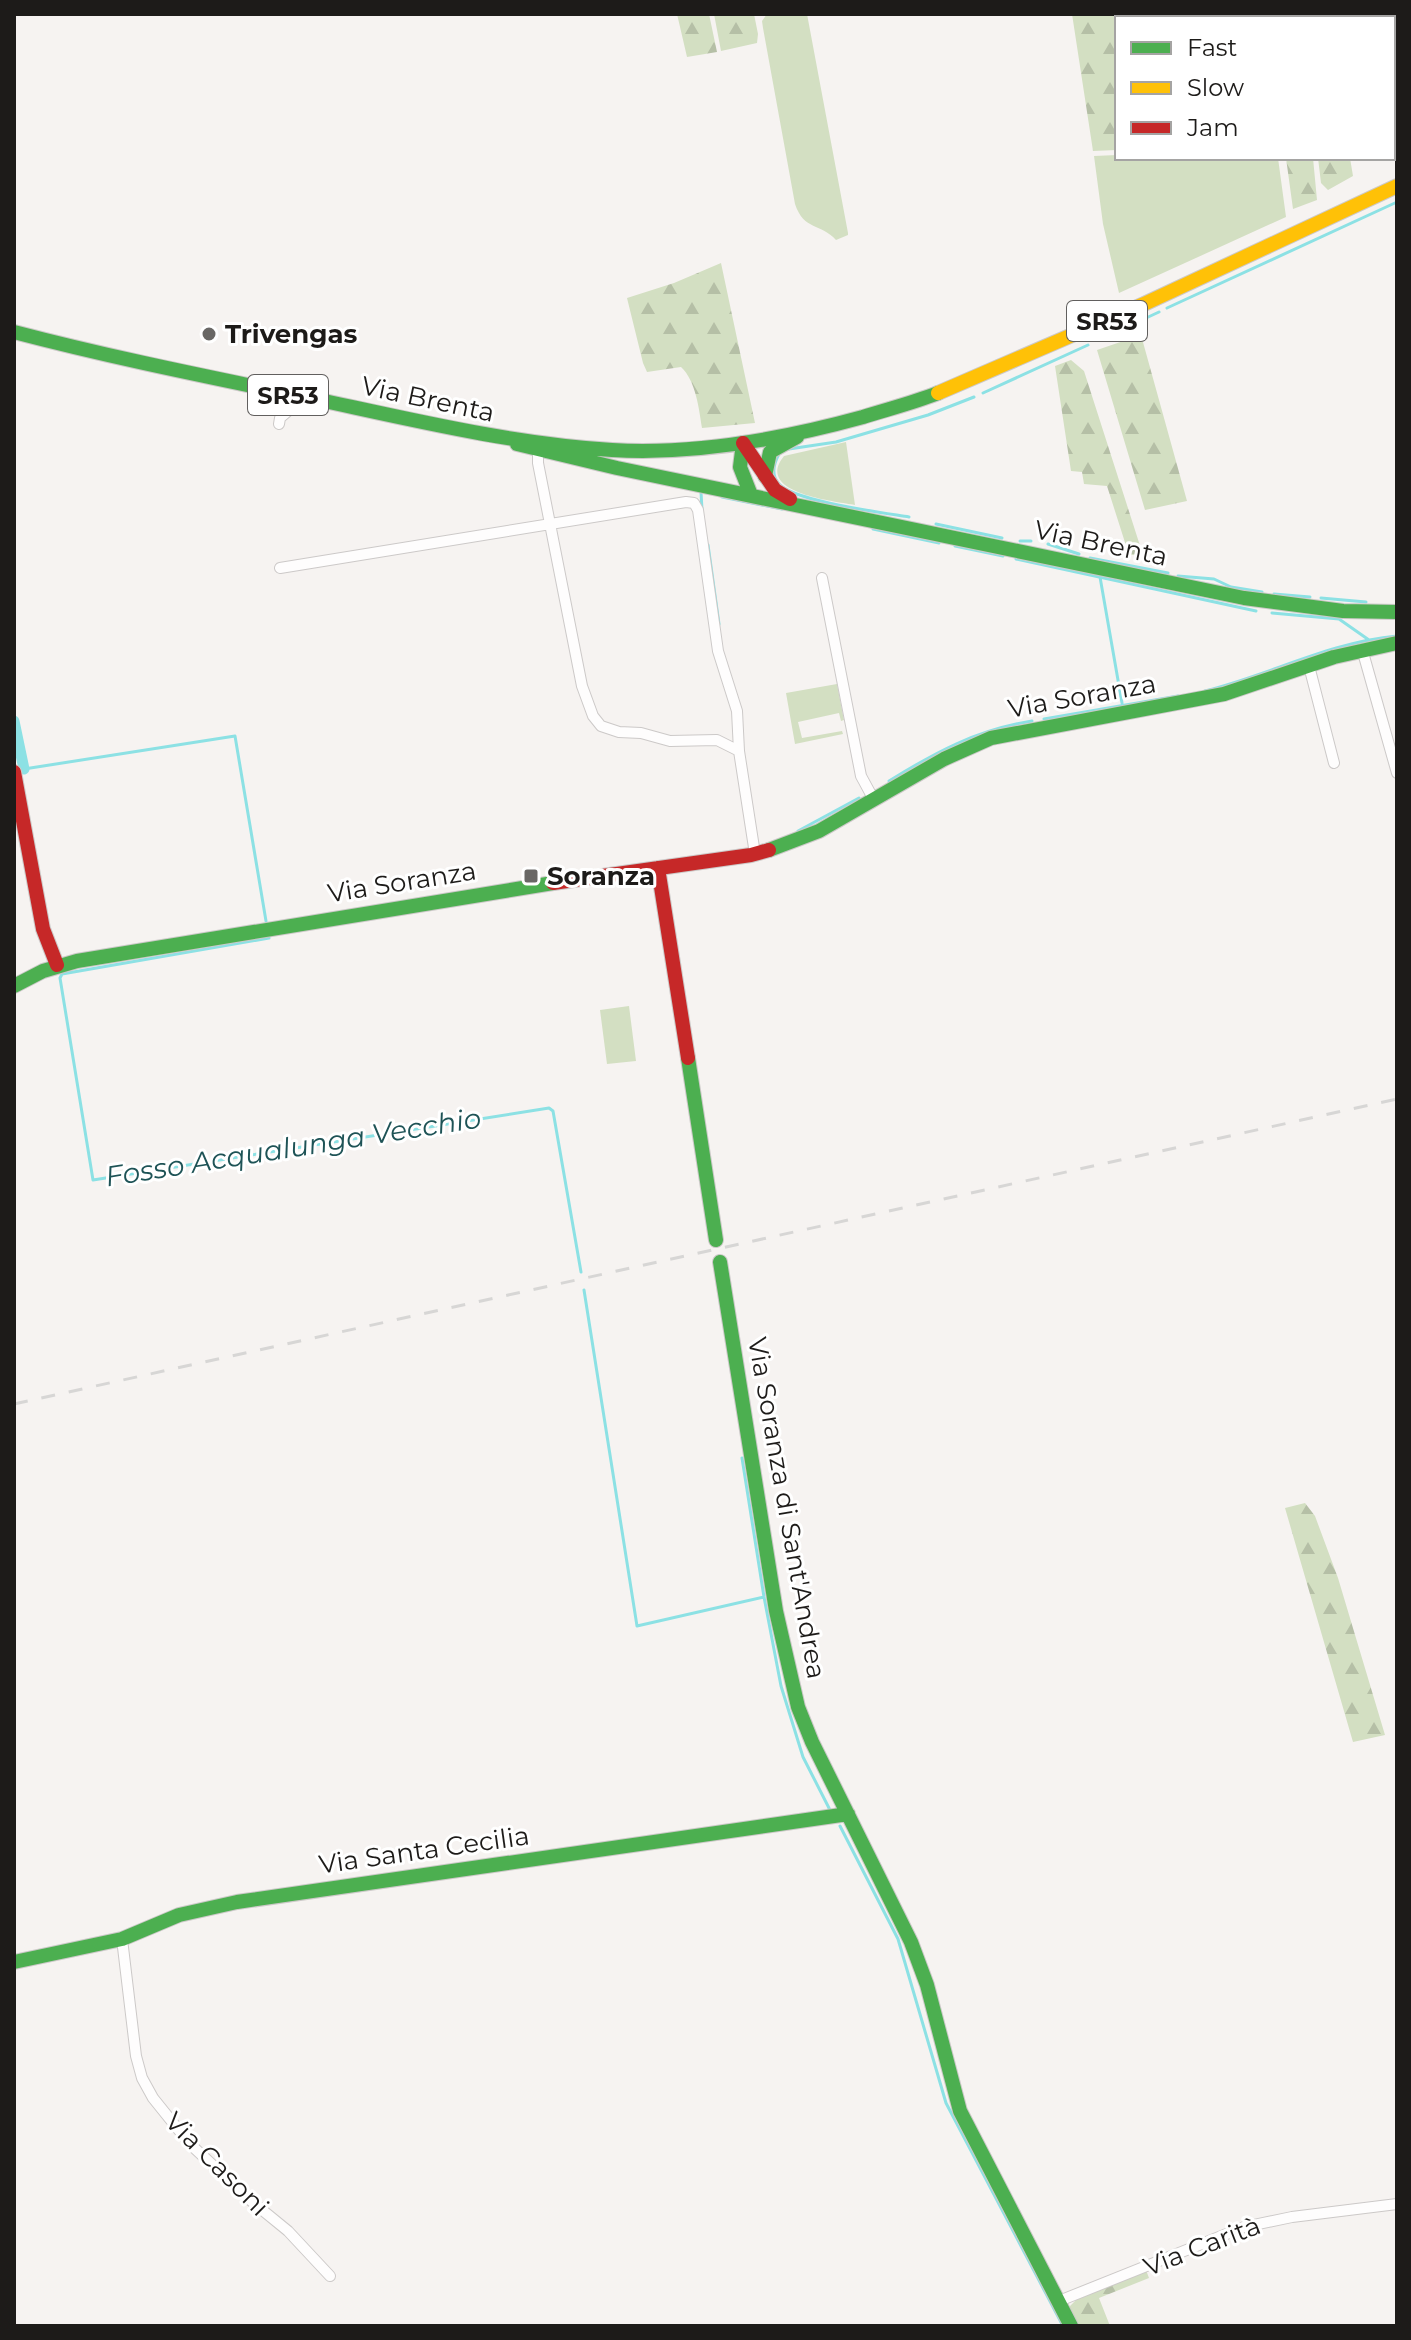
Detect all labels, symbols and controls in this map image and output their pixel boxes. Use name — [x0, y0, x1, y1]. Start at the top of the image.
legend — [1115, 16, 1395, 160]
text: Fast — [1187, 33, 1238, 62]
text: Slow — [1187, 73, 1244, 102]
text: Jam — [1186, 113, 1239, 142]
road number: SR53 — [1067, 301, 1147, 341]
place label: Trivengas — [225, 318, 358, 350]
marker: Trivengas — [200, 325, 218, 343]
street label: Via Brenta — [359, 369, 497, 429]
road number: SR53 — [248, 375, 328, 415]
street label: Via Brenta — [1032, 513, 1170, 573]
street label: Via Soranza — [1005, 667, 1159, 725]
street label: Via Soranza — [325, 854, 479, 910]
place label: Soranza — [547, 860, 655, 892]
marker: Soranza — [522, 867, 540, 885]
water label: Fosso Acqualunga Vecchio — [103, 1100, 483, 1194]
street label: Via Soranza di Sant'Andrea — [741, 1335, 833, 1681]
street label: Via Santa Cecilia — [317, 1819, 531, 1881]
street label: Via Casoni — [158, 2105, 276, 2223]
street label: Via Carità — [1139, 2209, 1265, 2283]

